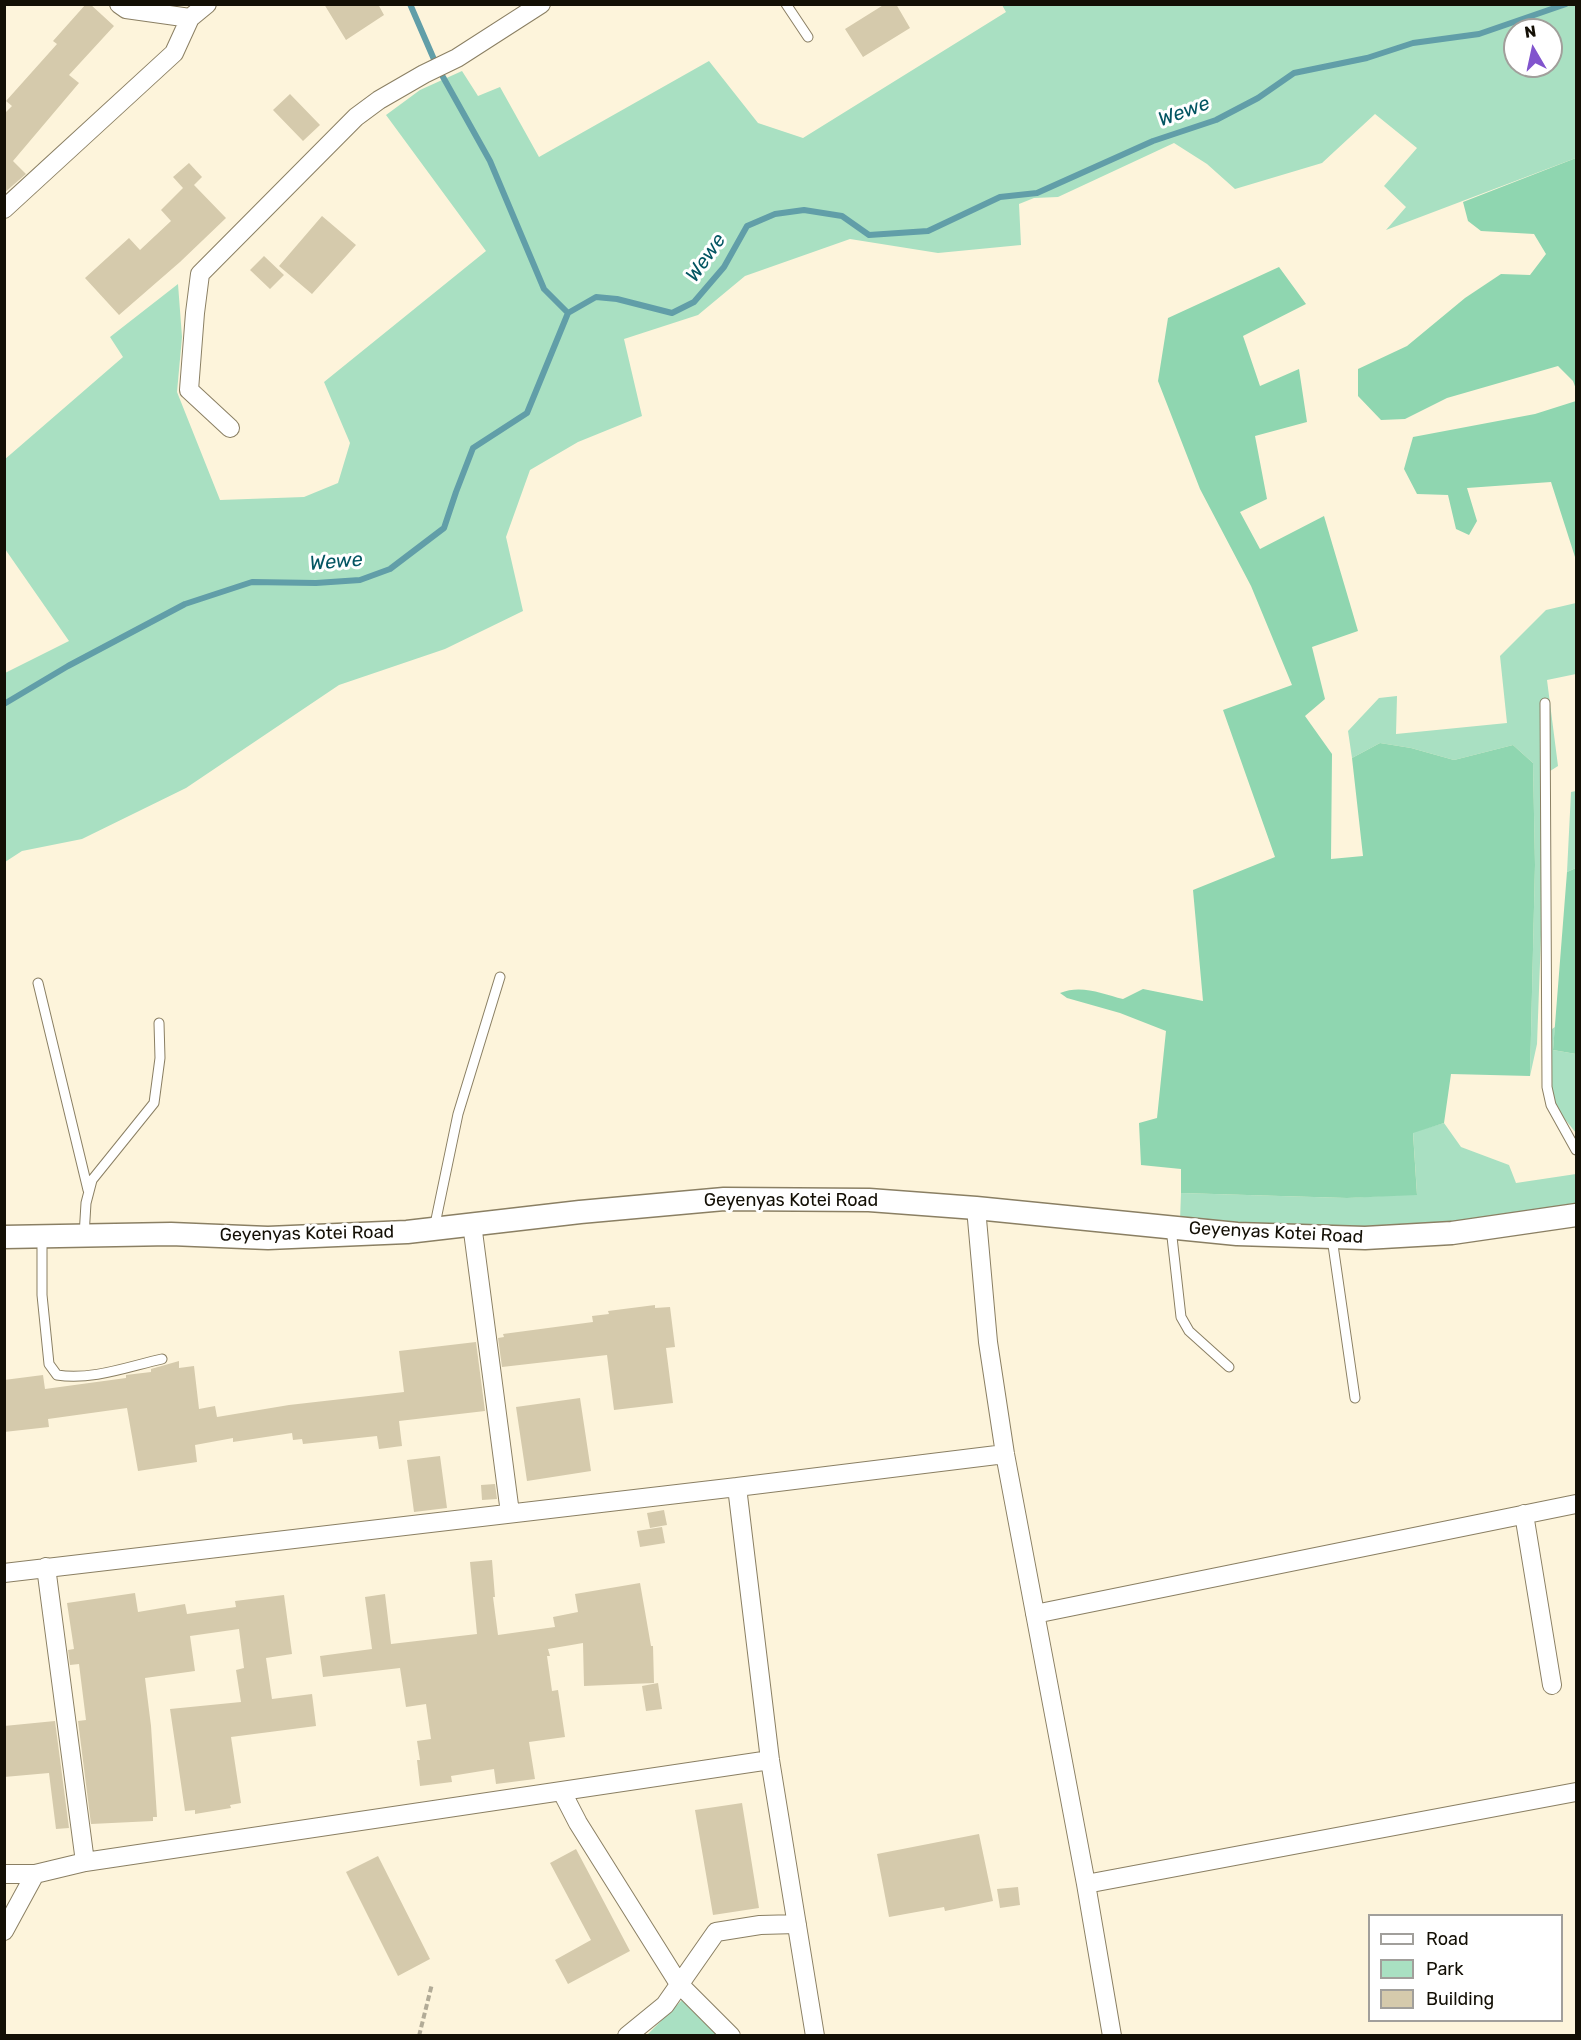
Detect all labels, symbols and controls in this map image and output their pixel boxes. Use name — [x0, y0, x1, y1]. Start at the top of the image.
north arrow — [1503, 18, 1563, 78]
text: N — [1523, 21, 1538, 42]
water label: Wewe — [1155, 92, 1213, 132]
water label: Wewe — [681, 229, 731, 287]
water label: Wewe — [308, 548, 364, 576]
street label: Geyenyas Kotei Road — [704, 1190, 878, 1212]
street label: Geyenyas Kotei Road — [1188, 1218, 1364, 1248]
street label: Geyenyas Kotei Road — [220, 1222, 394, 1246]
legend — [1368, 1914, 1563, 2022]
text: Road — [1426, 1928, 1469, 1950]
text: Park — [1426, 1958, 1463, 1980]
text: Building — [1426, 1988, 1494, 2010]

